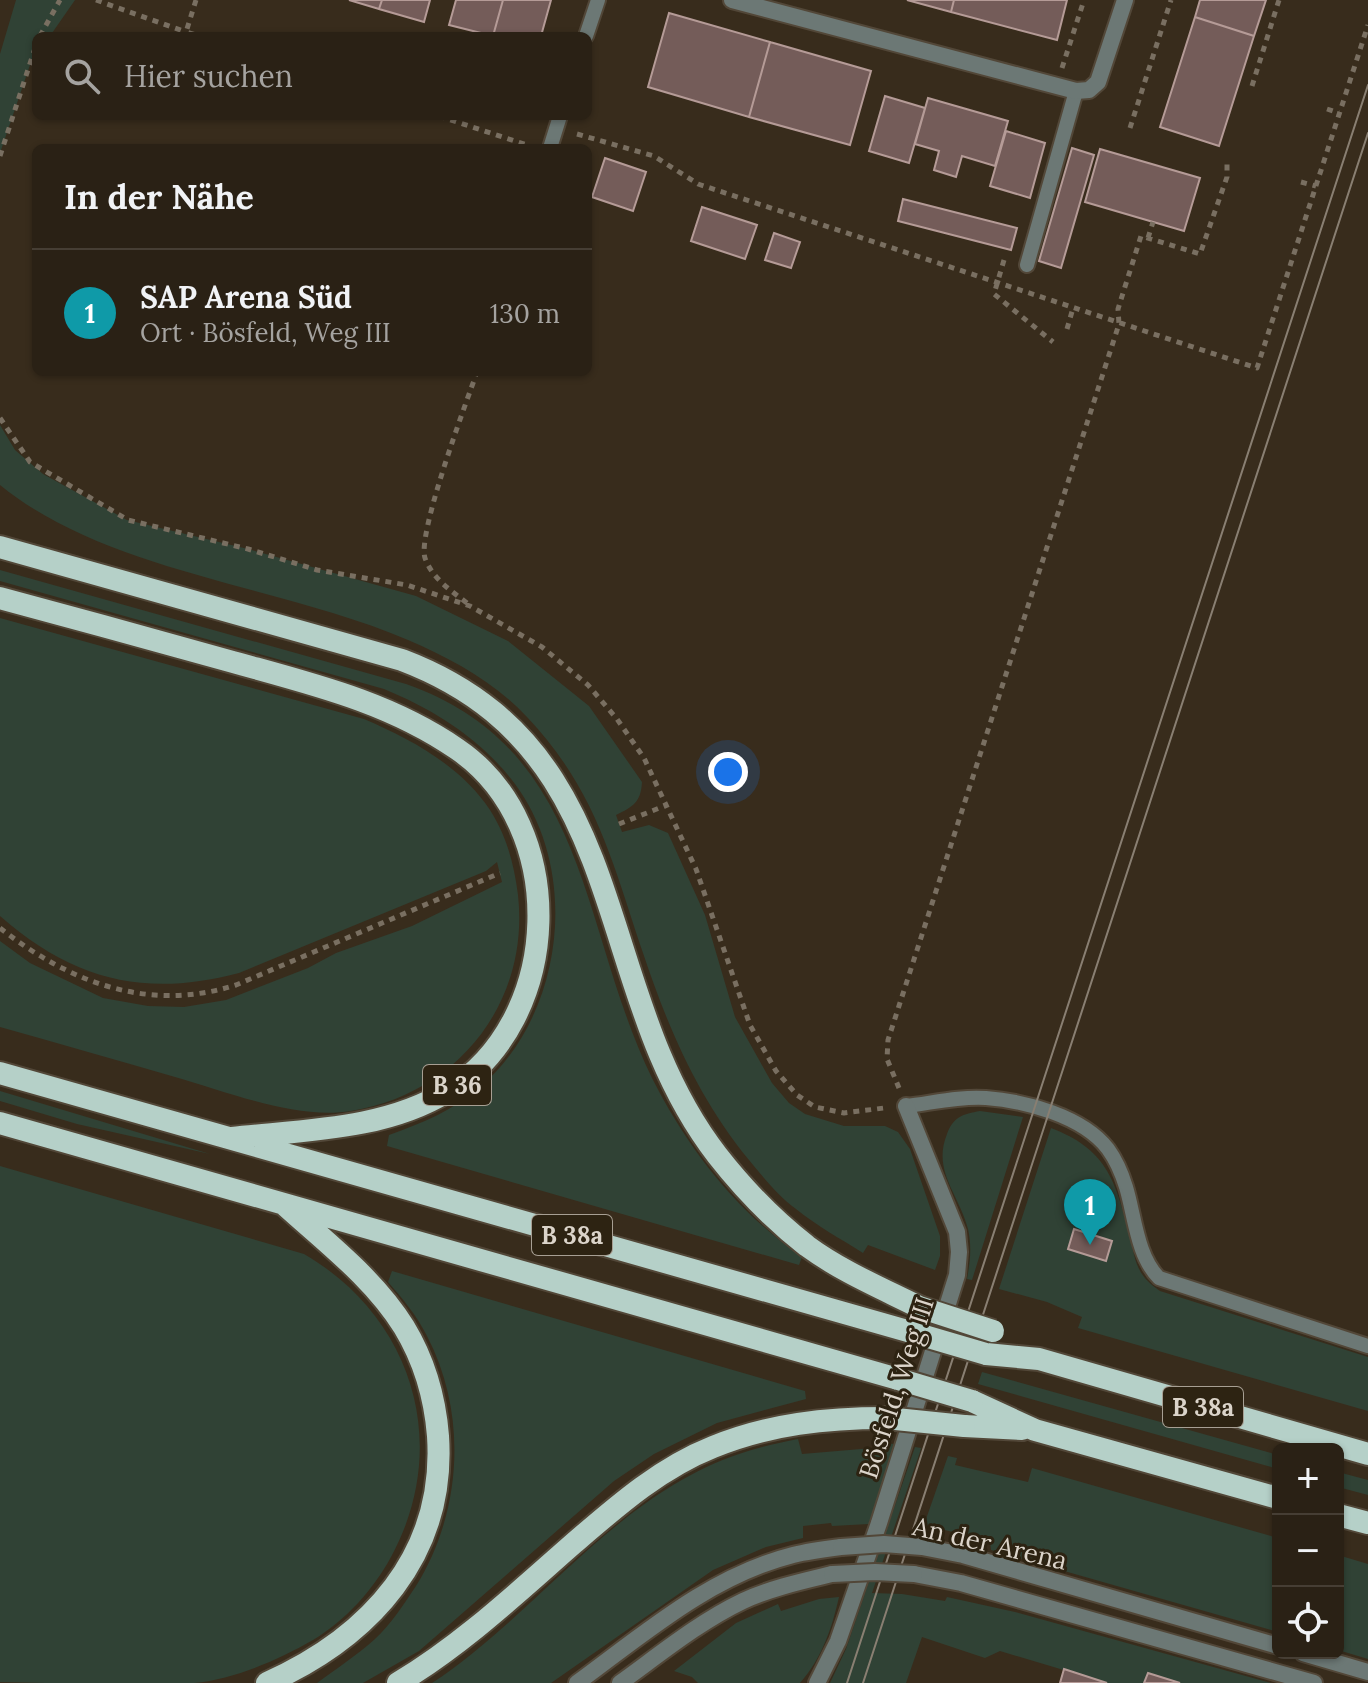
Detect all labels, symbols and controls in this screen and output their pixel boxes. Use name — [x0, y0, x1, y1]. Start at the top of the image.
search box — [32, 32, 592, 120]
icon: search — [60, 54, 104, 98]
text: Hier suchen — [124, 57, 293, 95]
text: In der Nähe — [64, 175, 254, 218]
text: SAP Arena Süd — [140, 278, 352, 316]
text: 1 — [85, 297, 95, 330]
text: 130 m — [490, 297, 560, 330]
text: Ort · Bösfeld, Weg III — [140, 316, 391, 349]
your location — [708, 752, 748, 792]
road number: B 36 — [423, 1065, 491, 1105]
pin: 1 — [1064, 1179, 1116, 1245]
road number: B 38a — [532, 1215, 612, 1255]
street label: Bösfeld, Weg III — [851, 1293, 941, 1483]
road number: B 38a — [1163, 1387, 1243, 1427]
map controls — [1272, 1443, 1344, 1659]
button: + — [1272, 1443, 1344, 1515]
street label: An der Arena — [909, 1509, 1070, 1577]
button: − — [1272, 1515, 1344, 1587]
button: locate — [1272, 1587, 1344, 1659]

